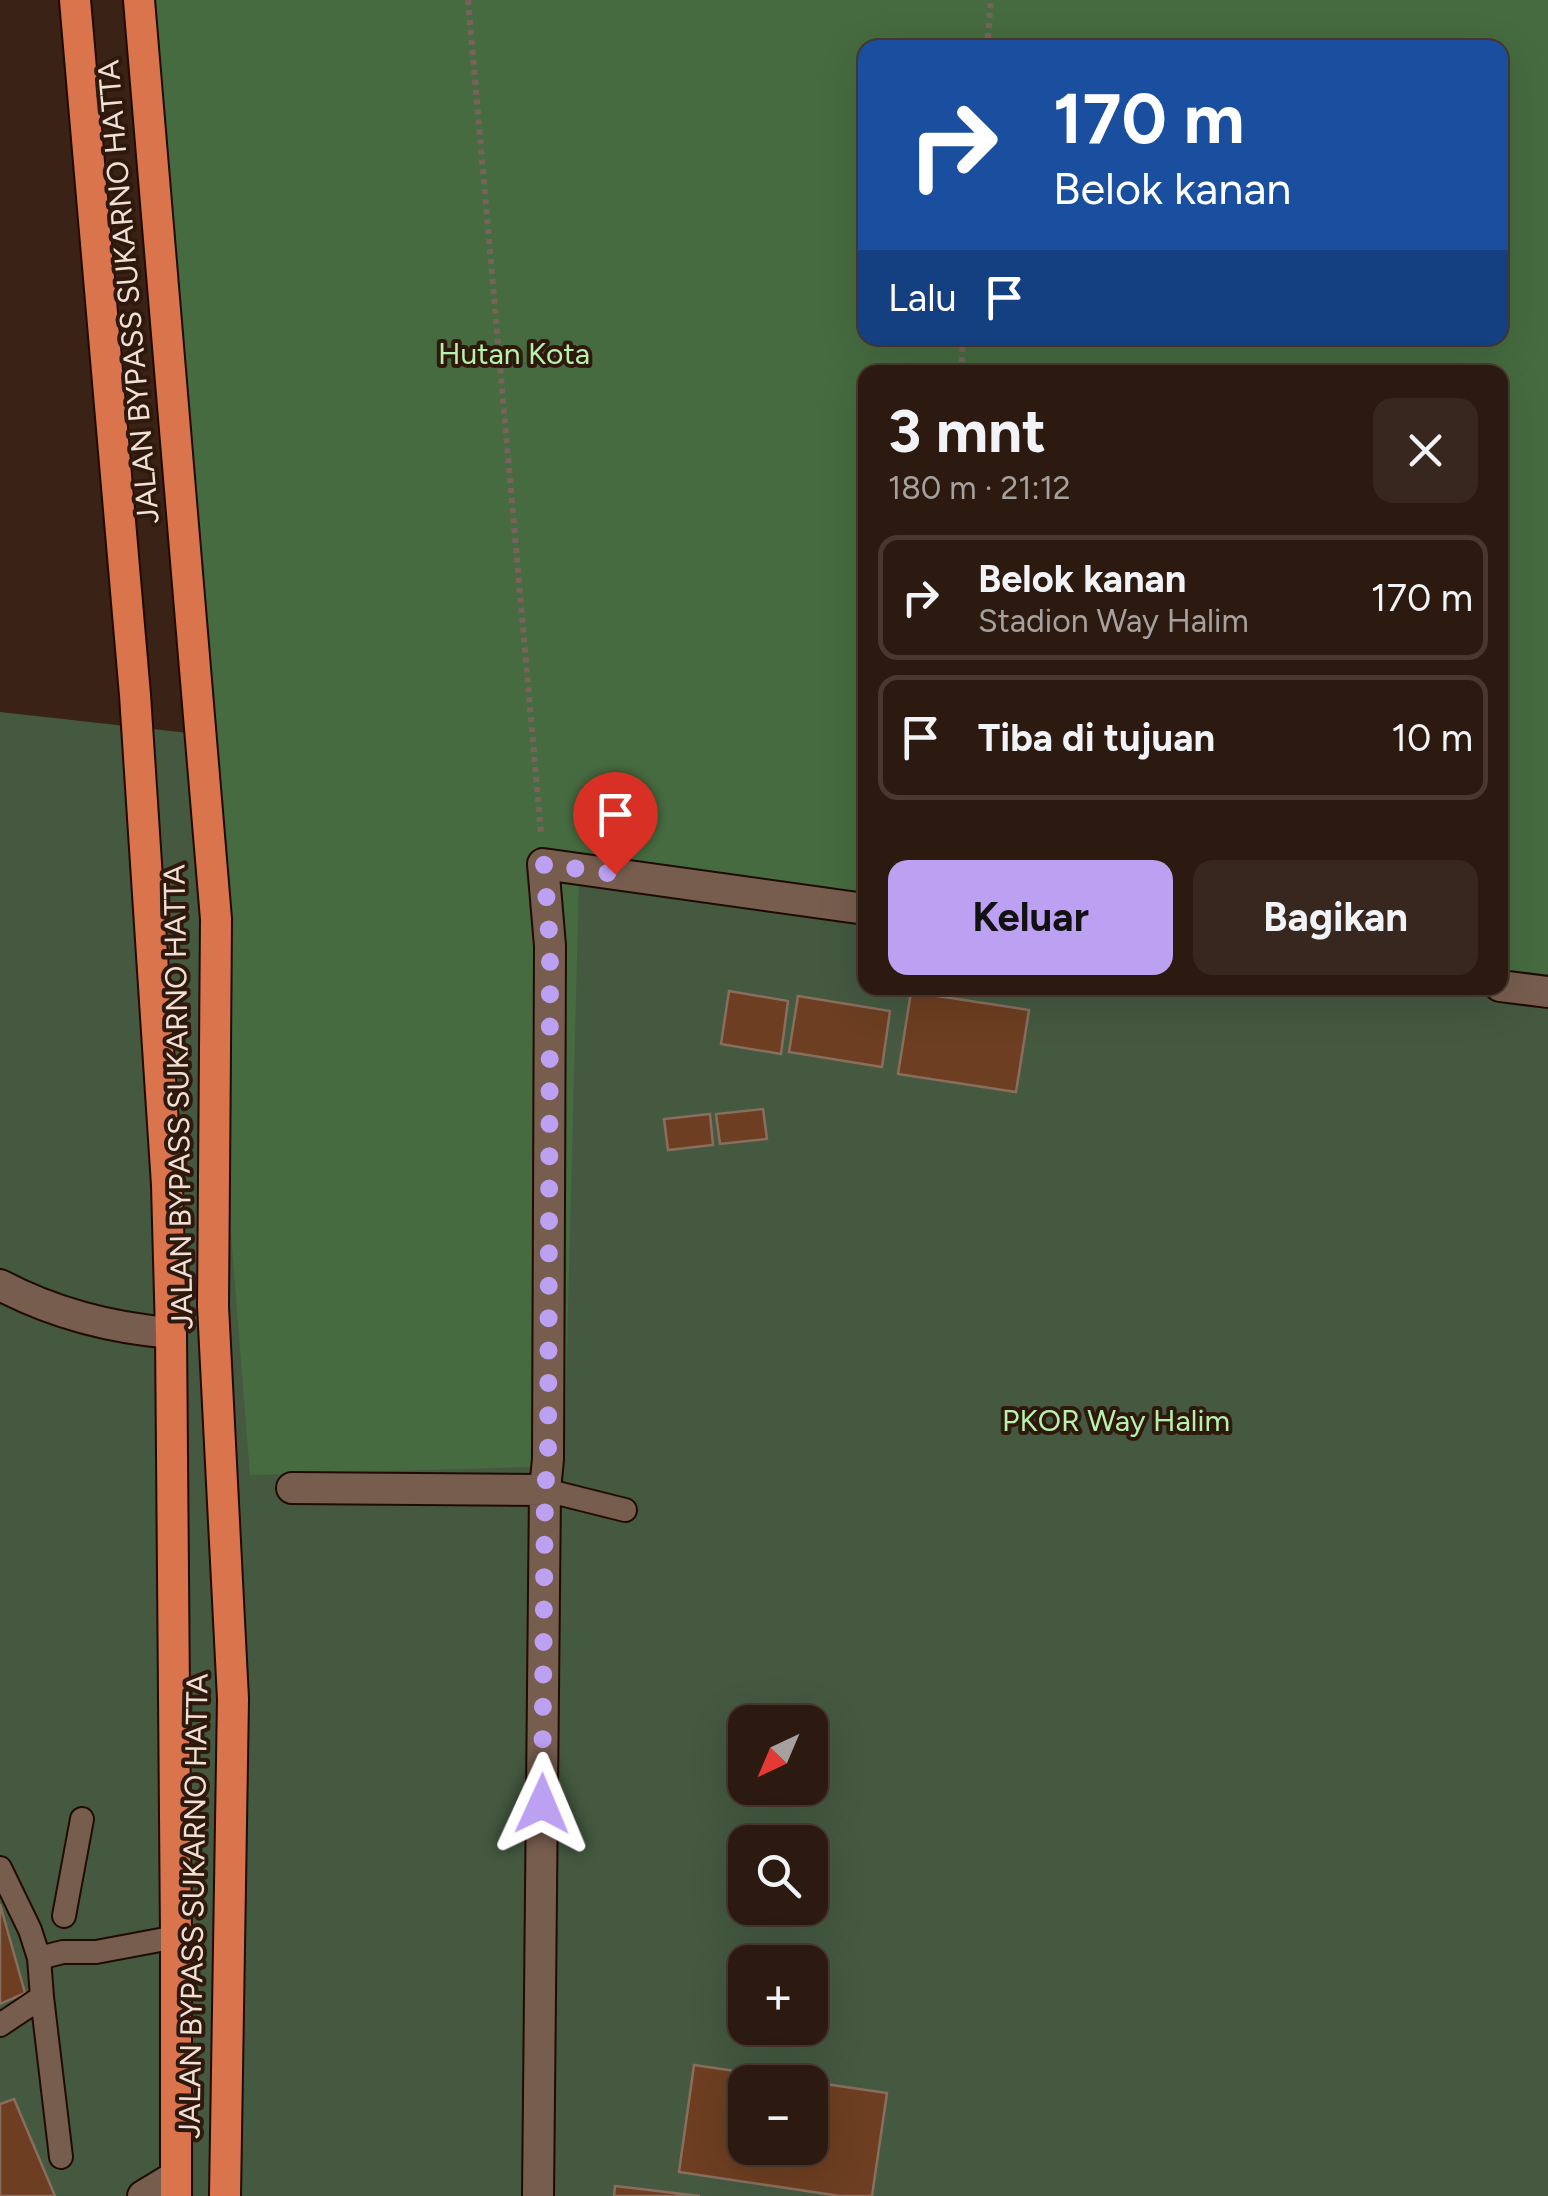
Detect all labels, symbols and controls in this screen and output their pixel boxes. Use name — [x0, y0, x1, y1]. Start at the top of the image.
street label: JALAN BYPASS SUKARNO HATTA — [89, 58, 167, 525]
text: 170 m — [1053, 76, 1245, 161]
icon: right — [888, 80, 1018, 210]
text: Belok kanan — [1053, 161, 1291, 215]
icon: arrive — [977, 270, 1032, 325]
text: Lalu — [888, 275, 957, 321]
park label: Hutan Kota — [438, 335, 590, 372]
text: 3 mnt — [888, 395, 1046, 467]
button: close — [1373, 398, 1478, 503]
text: 180 m · 21:12 — [888, 469, 1071, 507]
text: Belok kanan — [978, 556, 1186, 602]
icon: right — [893, 570, 948, 625]
text: 170 m — [1371, 575, 1473, 621]
text: Stadion Way Halim — [978, 602, 1249, 640]
icon: arrive — [893, 710, 948, 765]
text: Tiba di tujuan — [978, 715, 1215, 761]
text: 10 m — [1391, 715, 1473, 761]
pin — [573, 772, 658, 875]
icon: arrive — [588, 787, 643, 842]
button: Keluar — [888, 860, 1173, 975]
button: Bagikan — [1193, 860, 1478, 975]
street label: JALAN BYPASS SUKARNO HATTA — [155, 863, 201, 1330]
park label: PKOR Way Halim — [1002, 1402, 1230, 1439]
street label: JALAN BYPASS SUKARNO HATTA — [170, 1672, 216, 2139]
north arrow — [728, 1705, 828, 1805]
map controls — [728, 1705, 828, 2165]
position arrow — [490, 1752, 594, 1856]
button: search — [728, 1825, 828, 1925]
button: + — [728, 1945, 828, 2045]
button: − — [728, 2065, 828, 2165]

